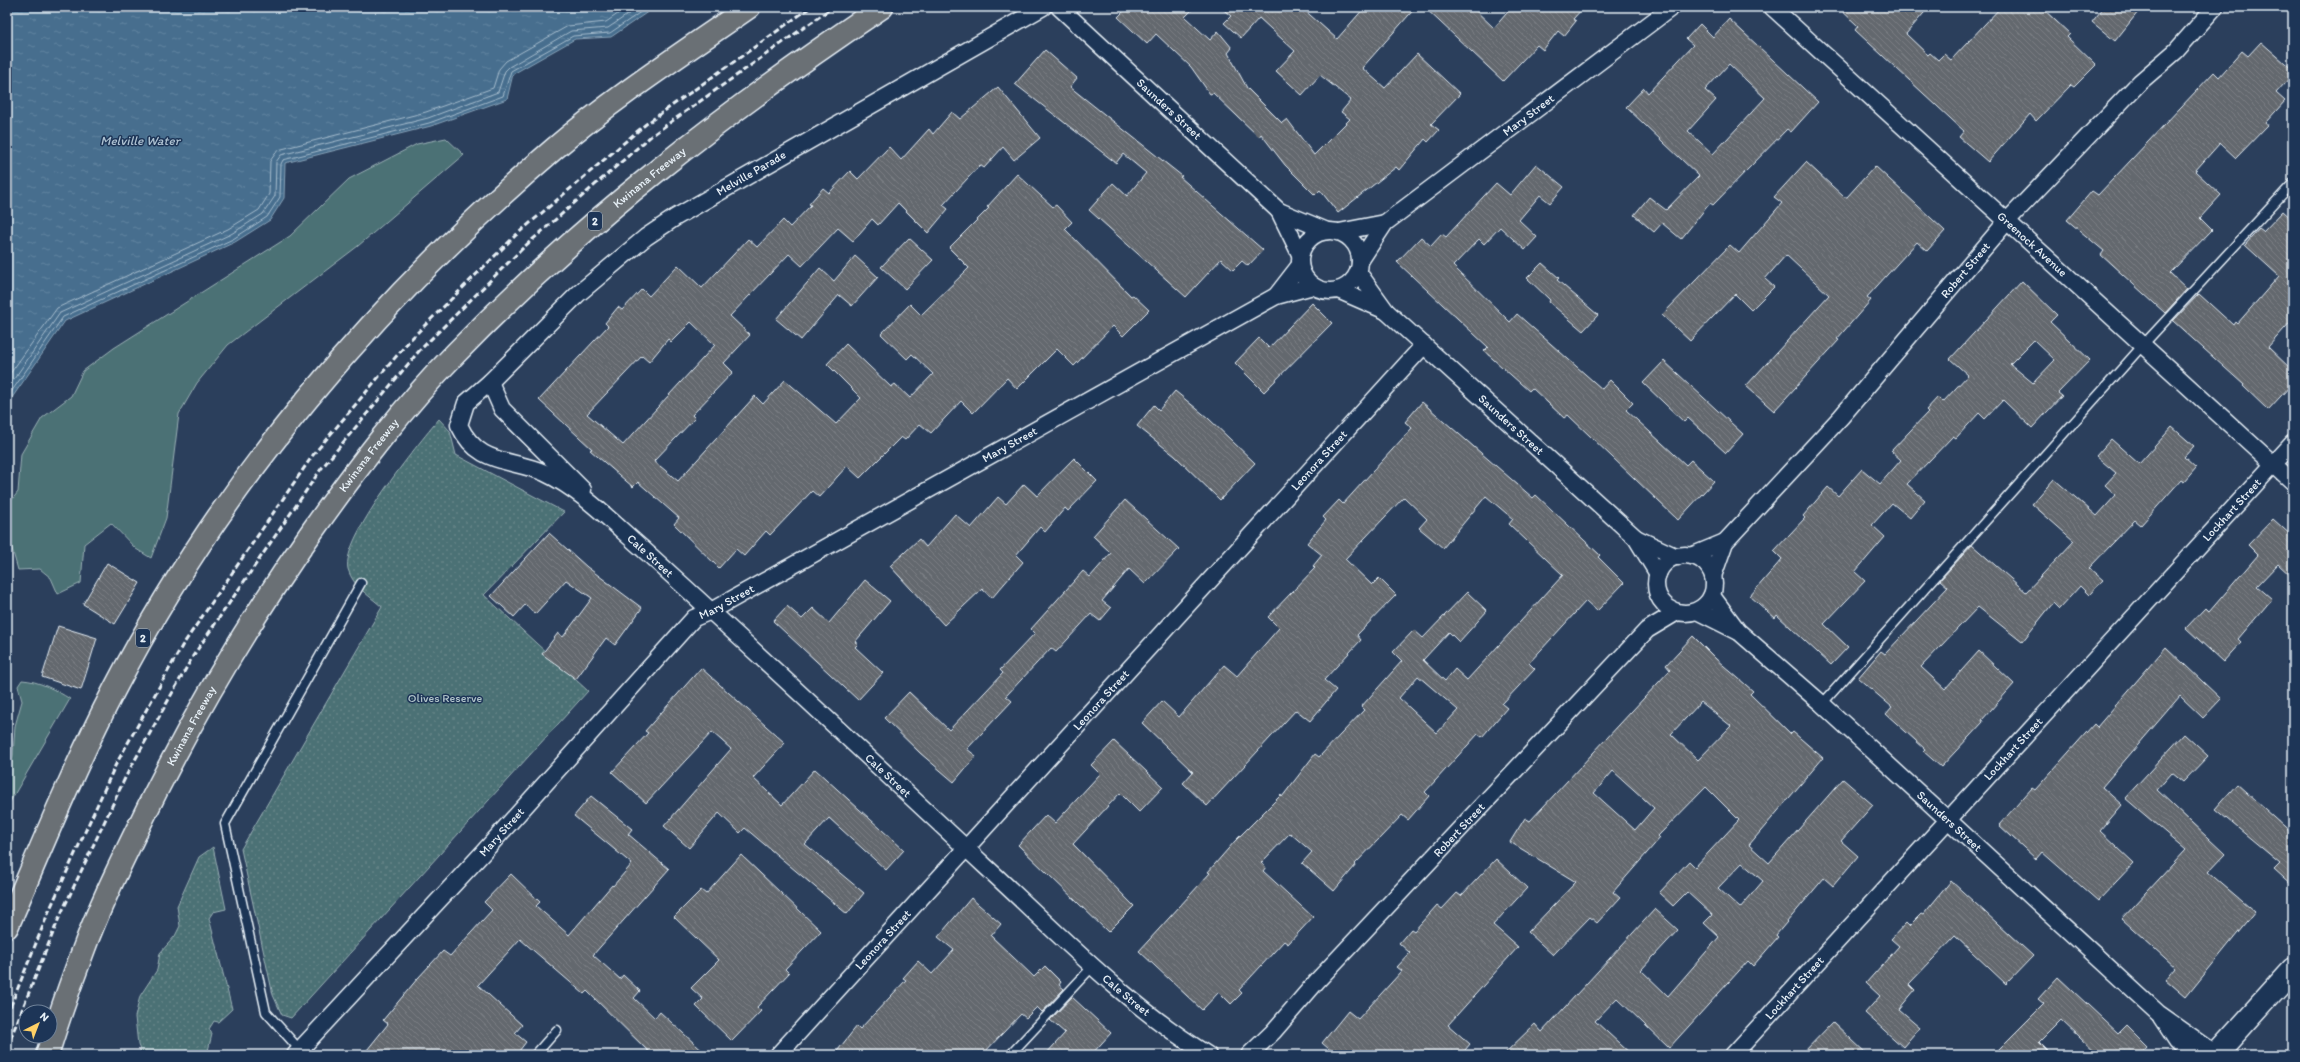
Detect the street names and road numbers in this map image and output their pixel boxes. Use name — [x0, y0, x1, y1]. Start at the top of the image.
street label: Saunders Street — [1134, 76, 1205, 143]
street label: Mary Street — [1500, 91, 1557, 139]
street label: Kwinana Freeway — [610, 144, 689, 211]
street label: Melville Parade — [714, 147, 788, 199]
street label: Greenock Avenue — [1994, 209, 2070, 280]
road number: 2 — [588, 212, 602, 230]
street label: Robert Street — [1938, 239, 1993, 301]
street label: Saunders Street — [1476, 391, 1547, 458]
street label: Kwinana Freeway — [336, 415, 402, 495]
street label: Mary Street — [980, 423, 1040, 465]
street label: Leonora Street — [1288, 427, 1350, 493]
street label: Lockhart Street — [2200, 475, 2264, 544]
street label: Cale Street — [624, 531, 677, 581]
street label: Mary Street — [697, 581, 757, 622]
road number: 2 — [136, 629, 150, 647]
street label: Leonora Street — [1070, 667, 1132, 733]
street label: Kwinana Freeway — [163, 683, 219, 768]
street label: Lockhart Street — [1981, 714, 2046, 783]
street label: Cale Street — [862, 751, 914, 801]
street label: Saunders Street — [1914, 788, 1985, 855]
street label: Robert Street — [1430, 800, 1488, 860]
street label: Mary Street — [476, 804, 527, 859]
street label: Leonora Street — [852, 906, 914, 973]
street label: Lockhart Street — [1762, 953, 1827, 1022]
street label: Cale Street — [1100, 971, 1153, 1019]

